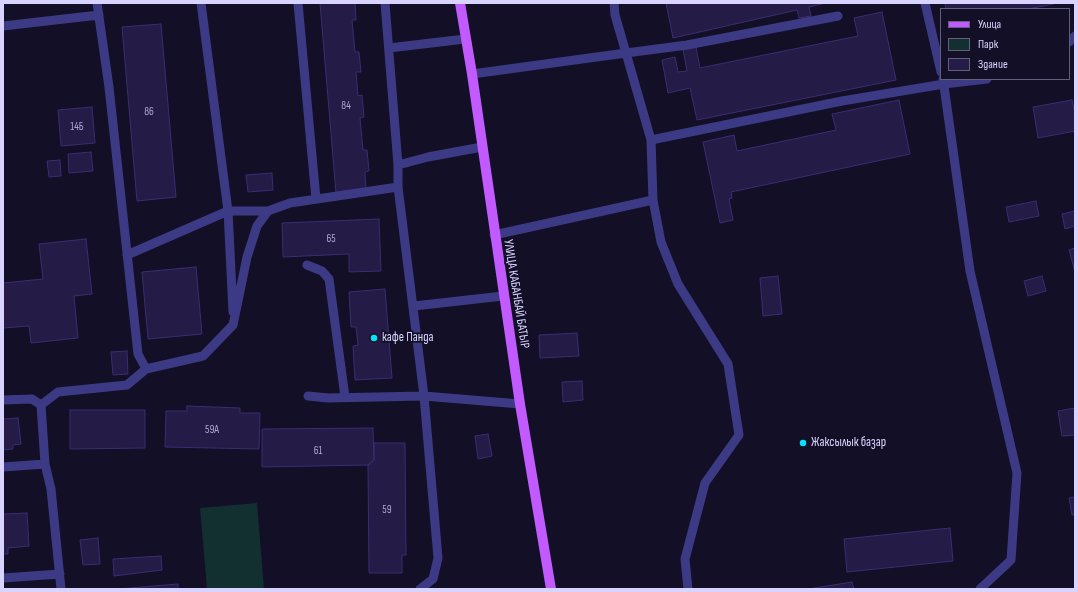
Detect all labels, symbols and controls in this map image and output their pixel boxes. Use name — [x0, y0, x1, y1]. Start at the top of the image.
legend — [940, 8, 1070, 80]
text: Улица — [978, 17, 1001, 32]
text: Парк — [978, 37, 998, 52]
text: Здание — [978, 57, 1008, 72]
house number: 84 — [341, 99, 351, 113]
house number: 86 — [144, 105, 154, 119]
house number: 14Б — [70, 120, 84, 134]
house number: 65 — [326, 232, 336, 246]
street label: УЛИЦА КАБАНБАЙ БАТЫР — [500, 238, 532, 350]
place label: кафе Панда — [382, 330, 434, 346]
marker: кафе Панда — [369, 333, 379, 343]
house number: 59А — [205, 423, 219, 437]
place label: Жаксылык базар — [811, 435, 886, 451]
marker: Жаксылык базар — [798, 438, 808, 448]
house number: 61 — [314, 444, 322, 458]
house number: 59 — [382, 503, 392, 517]

